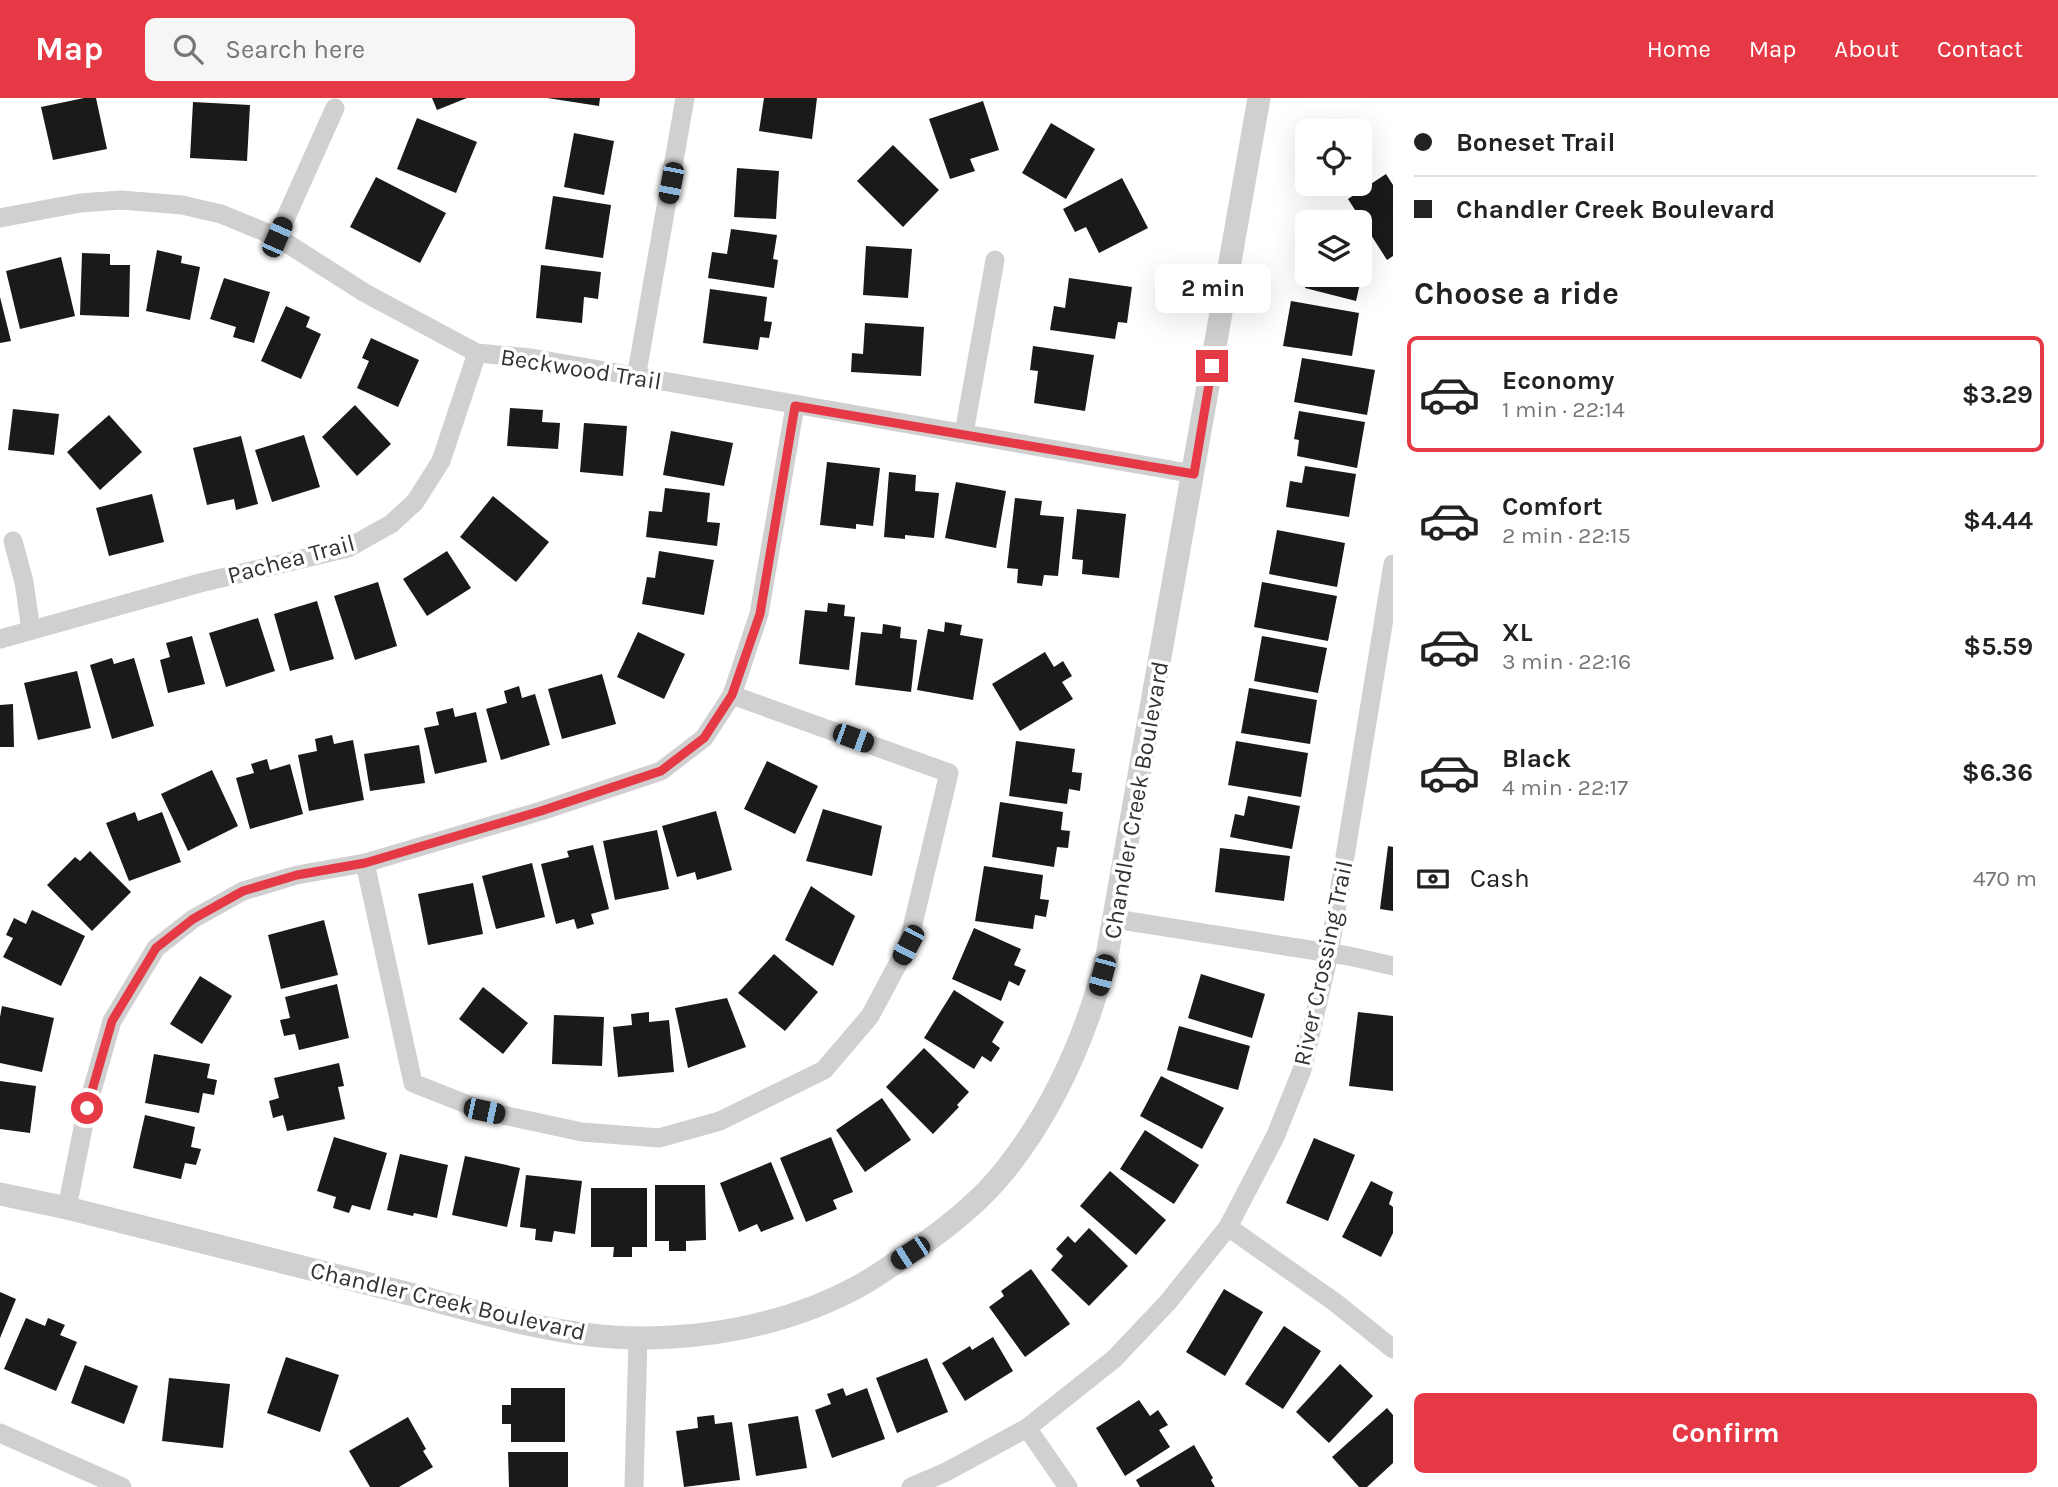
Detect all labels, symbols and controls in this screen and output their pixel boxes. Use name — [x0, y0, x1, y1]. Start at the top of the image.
search box — [145, 18, 635, 81]
text: Map — [35, 30, 103, 68]
icon: search — [169, 30, 207, 68]
text: Search here — [225, 34, 365, 65]
text: Home — [1647, 35, 1711, 63]
text: Map — [1749, 35, 1796, 63]
text: About — [1834, 35, 1899, 63]
text: Contact — [1937, 35, 2023, 63]
map controls — [1295, 119, 1372, 287]
button: locate — [1295, 119, 1372, 196]
text: Boneset Trail — [1456, 127, 1615, 158]
car — [657, 160, 686, 206]
text: Chandler Creek Boulevard — [1456, 194, 1775, 225]
button: layers — [1295, 210, 1372, 287]
car — [259, 214, 296, 260]
callout: 2 min — [1154, 264, 1270, 314]
text: 2 min — [1181, 275, 1245, 302]
text: Choose a ride — [1414, 275, 1619, 312]
street label: Beckwood Trail — [498, 342, 664, 396]
route end — [1196, 350, 1228, 382]
icon: car — [1418, 363, 1481, 426]
text: Economy — [1502, 365, 1614, 396]
text: $3.29 — [1962, 379, 2033, 410]
text: 1 min · 22:14 — [1502, 396, 1625, 423]
icon: car — [1418, 489, 1481, 552]
text: Comfort — [1502, 491, 1603, 522]
text: $4.44 — [1963, 505, 2033, 536]
text: 2 min · 22:15 — [1502, 522, 1631, 549]
street label: Pachea Trail — [224, 529, 358, 589]
icon: car — [1418, 615, 1481, 678]
text: XL — [1502, 617, 1533, 648]
text: $5.59 — [1963, 631, 2033, 662]
text: 3 min · 22:16 — [1502, 648, 1631, 675]
street label: Chandler Creek Boulevard — [1098, 659, 1174, 941]
car — [830, 721, 877, 755]
icon: car — [1418, 741, 1481, 804]
text: Black — [1502, 743, 1571, 774]
text: $6.36 — [1962, 757, 2033, 788]
text: 4 min · 22:17 — [1502, 774, 1628, 801]
street label: River Crossing Trail — [1288, 858, 1358, 1068]
icon: cash — [1414, 860, 1452, 898]
text: Cash — [1470, 863, 1530, 894]
text: 470 m — [1973, 865, 2037, 892]
car — [889, 922, 928, 968]
car — [1087, 952, 1118, 998]
route start — [71, 1092, 103, 1124]
car — [462, 1096, 507, 1126]
car — [887, 1233, 934, 1273]
street label: Chandler Creek Boulevard — [308, 1256, 588, 1346]
button: Confirm — [1414, 1393, 2037, 1473]

